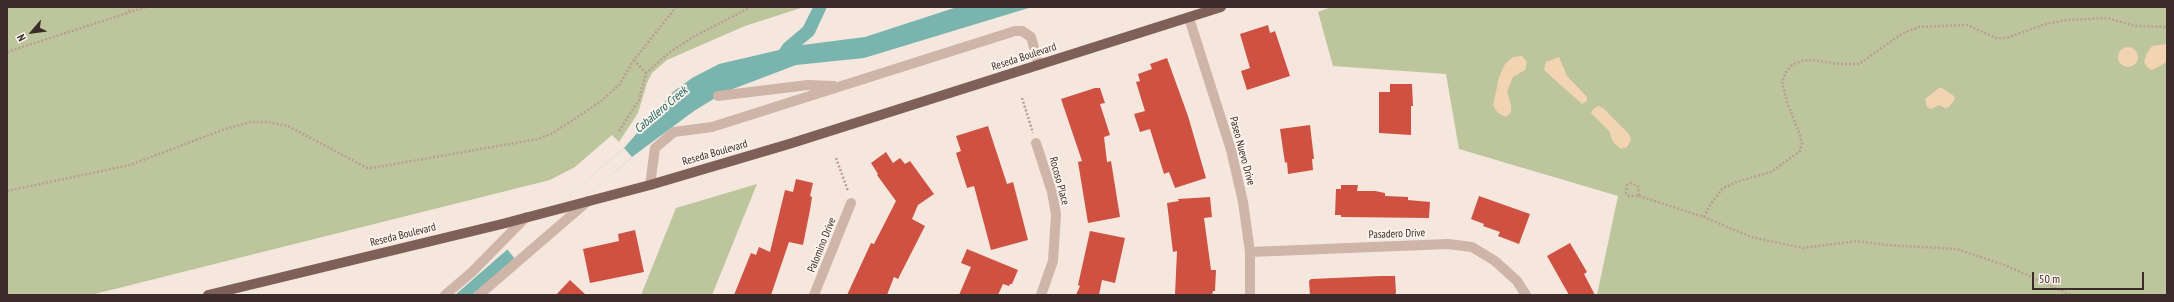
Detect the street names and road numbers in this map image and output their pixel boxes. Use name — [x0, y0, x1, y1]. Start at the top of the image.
street label: Reseda Boulevard — [990, 40, 1058, 74]
street label: Paseo Nuevo Drive — [1226, 115, 1258, 187]
street label: Reseda Boulevard — [681, 137, 749, 169]
street label: Rocoso Place — [1046, 156, 1072, 206]
street label: Palomino Drive — [805, 216, 839, 274]
street label: Reseda Boulevard — [369, 220, 437, 250]
street label: Pasadero Drive — [1369, 226, 1425, 242]

